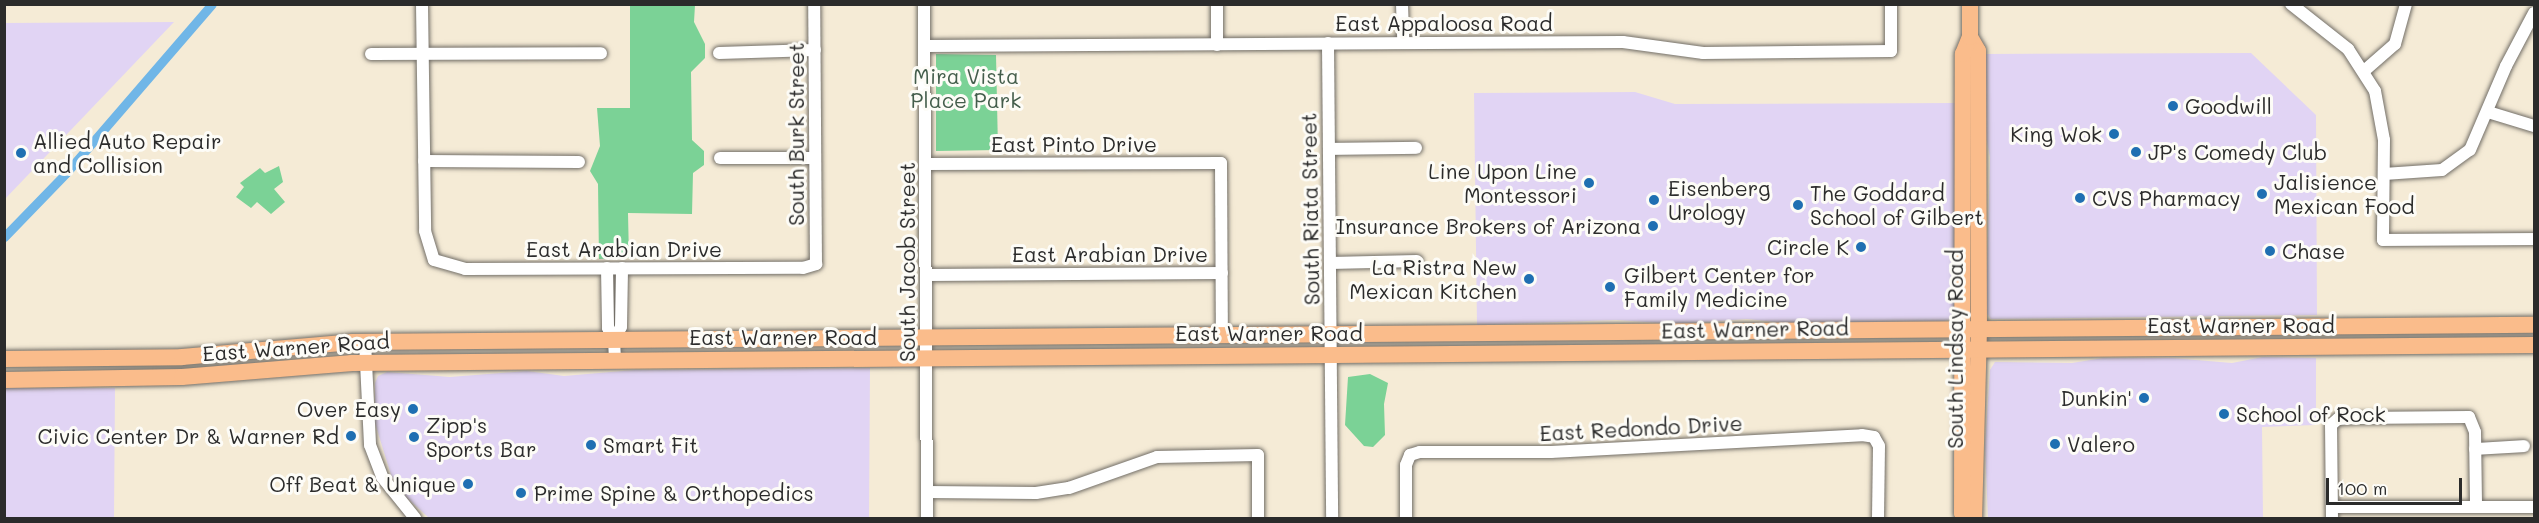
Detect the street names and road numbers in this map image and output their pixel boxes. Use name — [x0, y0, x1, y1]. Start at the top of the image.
street label: East Appaloosa Road — [1335, 10, 1553, 36]
street label: South Burk Street — [783, 42, 809, 226]
street label: South Riata Street — [1296, 113, 1324, 305]
street label: East Pinto Drive — [991, 131, 1157, 157]
street label: South Jacob Street — [894, 162, 920, 362]
street label: East Arabian Drive — [526, 236, 722, 262]
street label: East Arabian Drive — [1012, 241, 1208, 267]
street label: South Lindsay Road — [1942, 249, 1968, 449]
street label: East Warner Road — [2147, 312, 2335, 338]
street label: East Warner Road — [1661, 315, 1849, 343]
street label: East Warner Road — [1175, 320, 1363, 346]
street label: East Warner Road — [689, 324, 877, 350]
street label: East Warner Road — [202, 328, 390, 366]
street label: East Redondo Drive — [1539, 410, 1743, 446]

